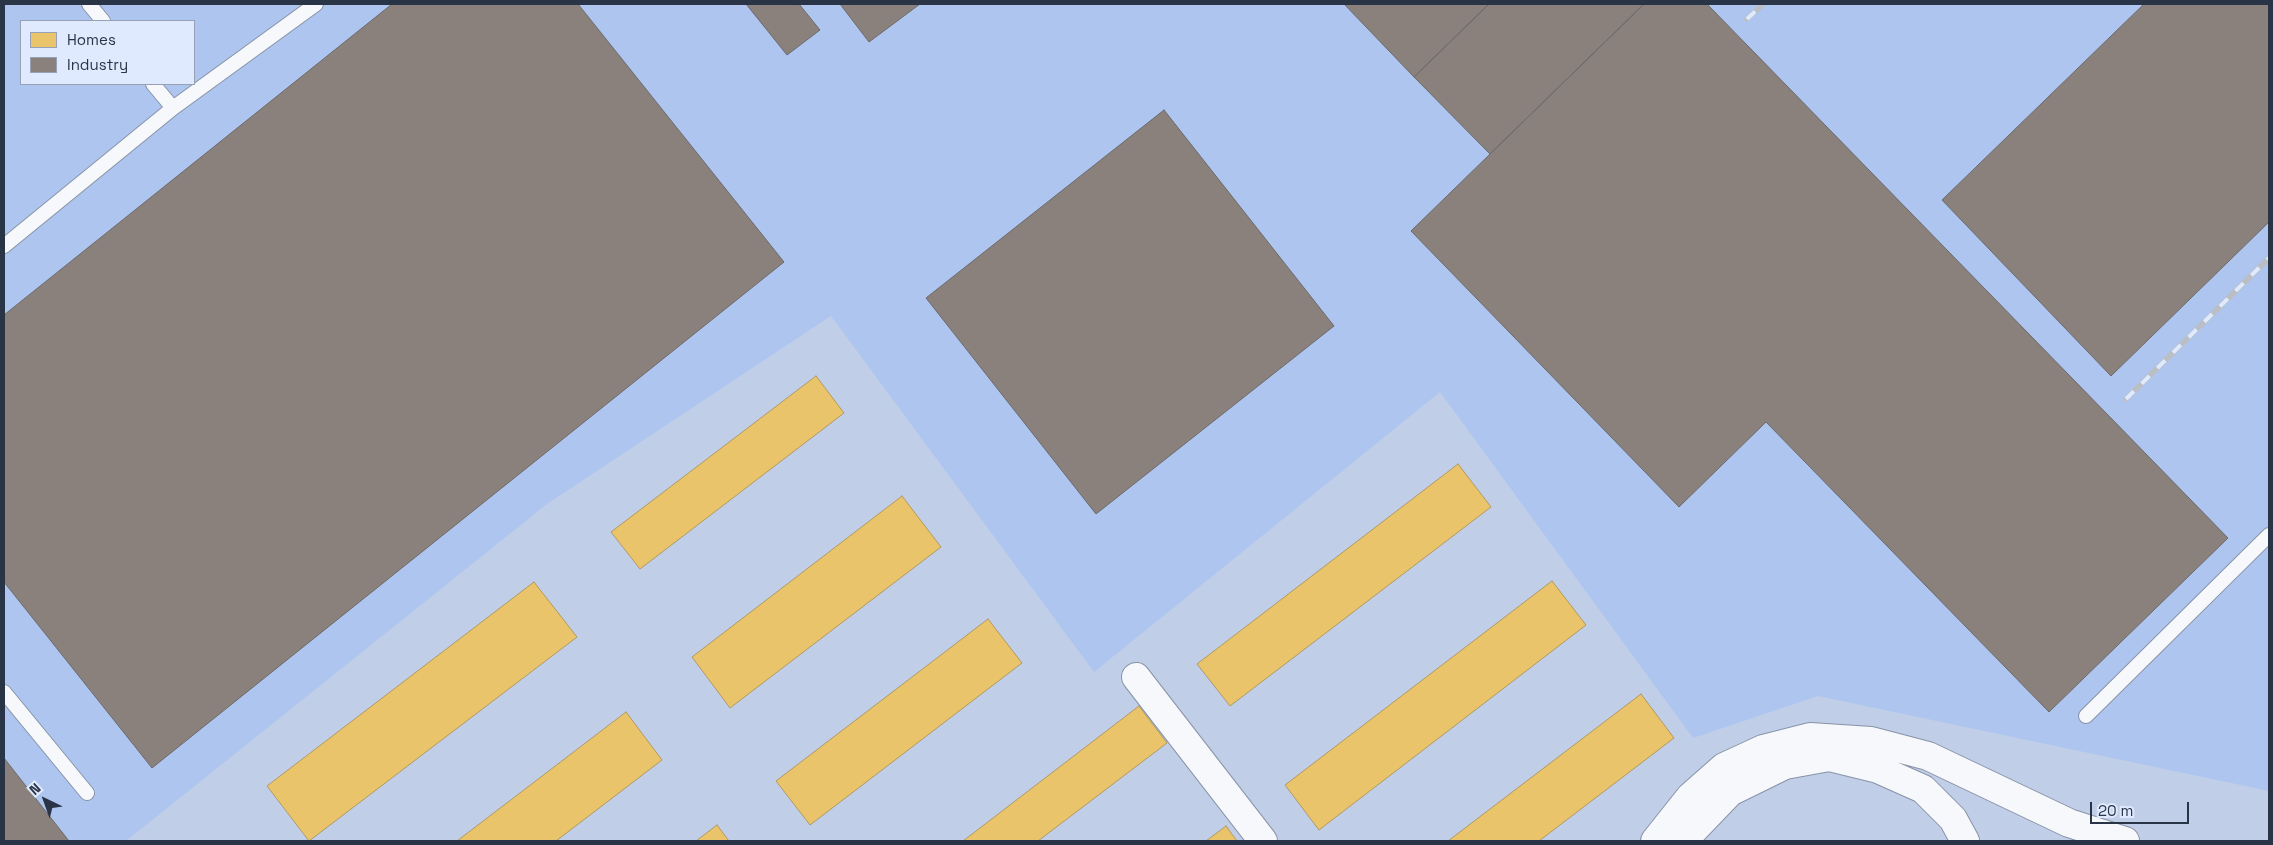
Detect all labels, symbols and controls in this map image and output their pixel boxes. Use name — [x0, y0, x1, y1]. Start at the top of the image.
legend — [20, 20, 195, 85]
text: Homes — [67, 30, 116, 49]
text: Industry — [67, 55, 128, 74]
north arrow — [20, 775, 70, 825]
text: N — [25, 779, 44, 799]
scale bar — [2093, 792, 2192, 824]
text: 20 m — [2098, 801, 2133, 820]

